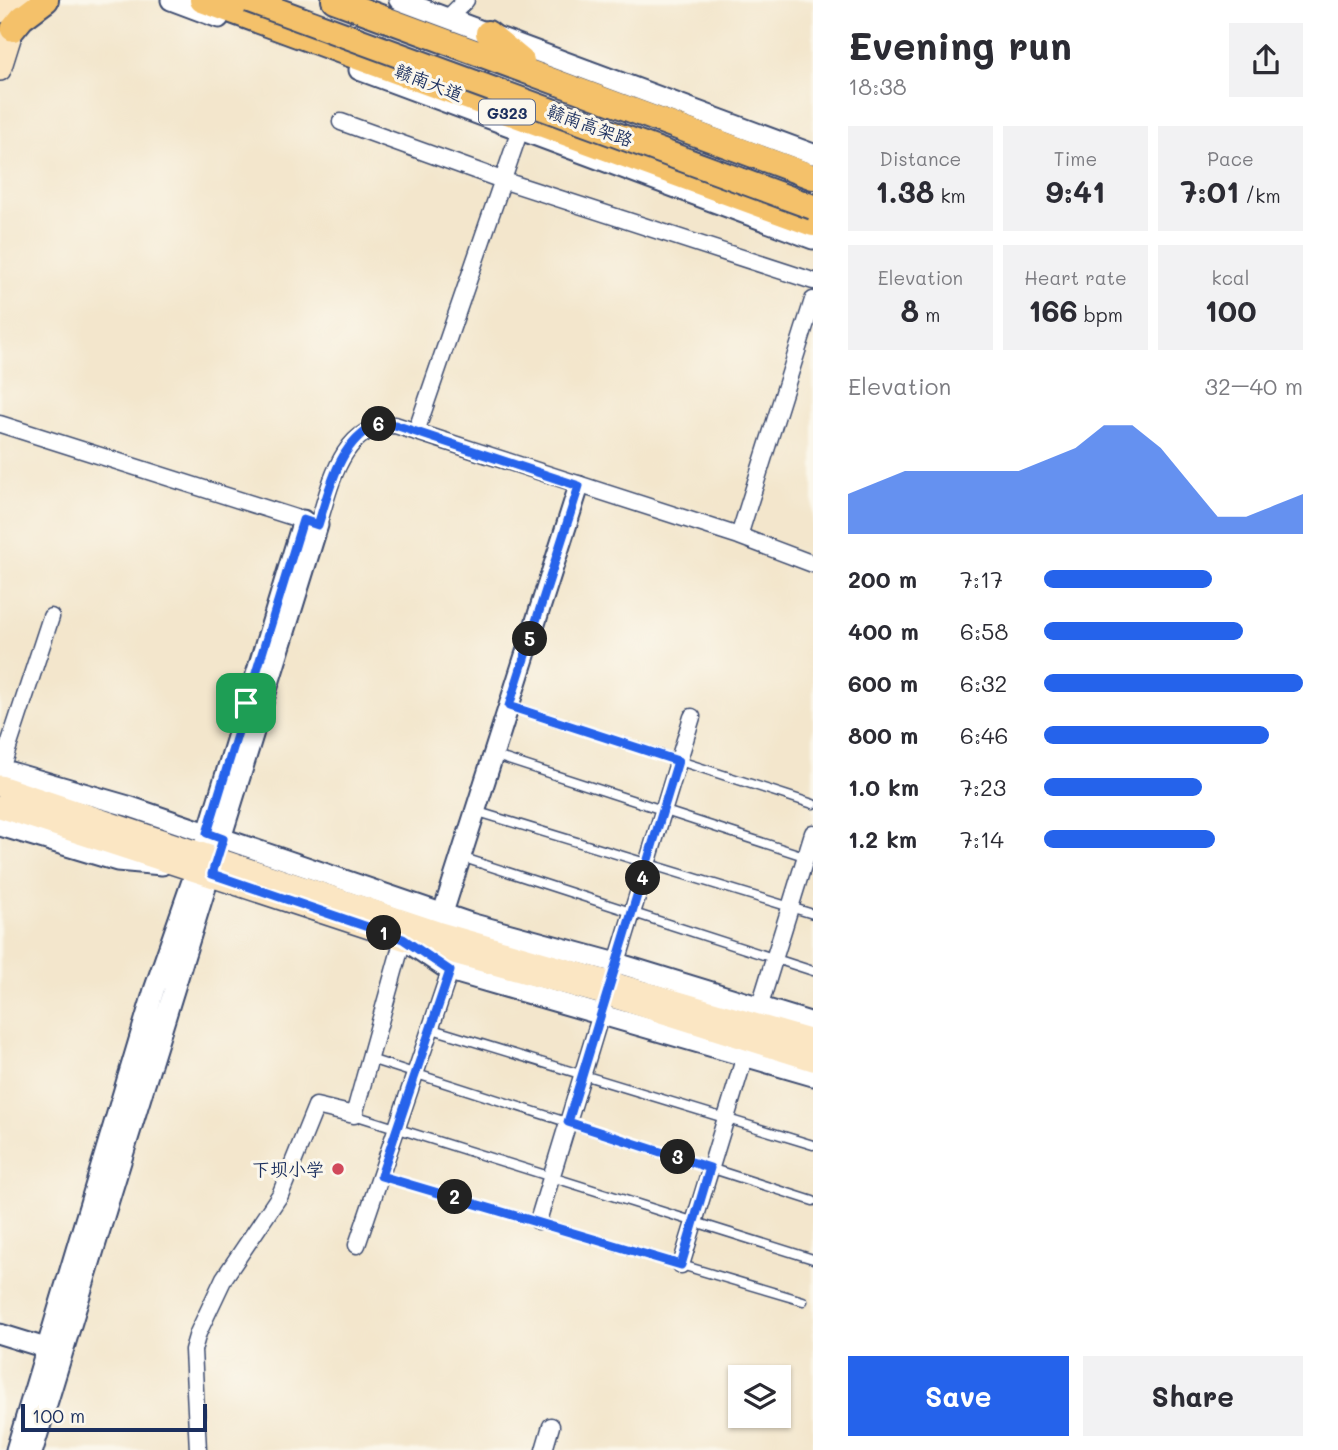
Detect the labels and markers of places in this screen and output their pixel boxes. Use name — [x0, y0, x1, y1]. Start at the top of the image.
pin: 6 — [362, 406, 396, 442]
pin: 5 — [512, 622, 548, 656]
pin — [216, 673, 276, 733]
pin: 4 — [626, 860, 660, 896]
pin: 1 — [366, 916, 402, 950]
pin: 3 — [660, 1140, 696, 1174]
place label: 下坝小学 — [252, 1157, 324, 1181]
marker: 下坝小学 — [330, 1161, 346, 1177]
pin: 2 — [438, 1180, 472, 1214]

